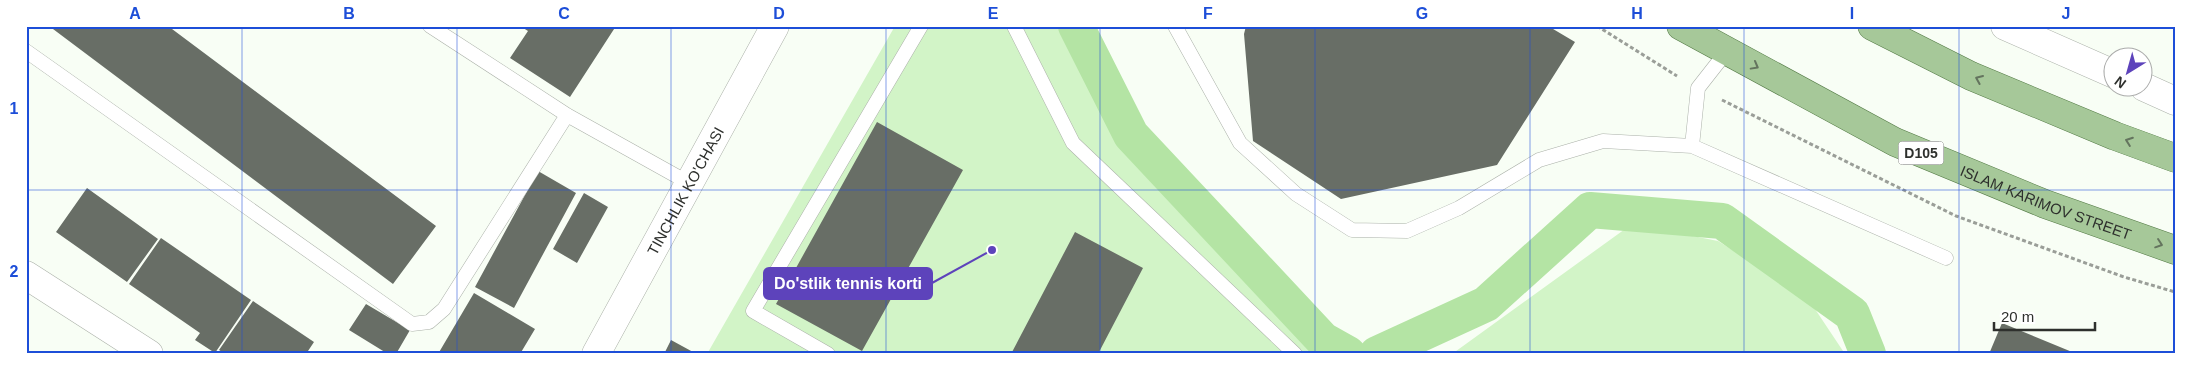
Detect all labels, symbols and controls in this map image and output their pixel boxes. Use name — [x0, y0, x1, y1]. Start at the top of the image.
text: A — [129, 5, 141, 22]
text: B — [343, 5, 355, 22]
text: C — [558, 5, 570, 22]
text: D — [773, 5, 785, 22]
text: E — [988, 5, 999, 22]
text: F — [1203, 5, 1213, 22]
text: G — [1416, 5, 1428, 22]
text: H — [1631, 5, 1643, 22]
text: I — [1850, 5, 1854, 22]
text: J — [2062, 5, 2070, 22]
north arrow — [2104, 48, 2154, 98]
one-way arrow — [1750, 60, 1759, 70]
text: N — [2111, 73, 2129, 92]
one-way arrow — [1975, 74, 1984, 85]
text: 1 — [10, 100, 19, 117]
street label: TINCHLIK KO'CHASI — [643, 124, 727, 258]
one-way arrow — [2125, 137, 2134, 147]
road number: D105 — [1898, 142, 1944, 164]
street label: ISLAM KARIMOV STREET — [1958, 162, 2134, 242]
one-way arrow — [2154, 238, 2163, 248]
text: 2 — [10, 263, 19, 280]
callout: Do'stlik tennis korti — [764, 268, 932, 299]
text: Do'stlik tennis korti — [774, 275, 922, 292]
scale bar — [1994, 300, 2095, 332]
text: 20 m — [2001, 308, 2034, 325]

